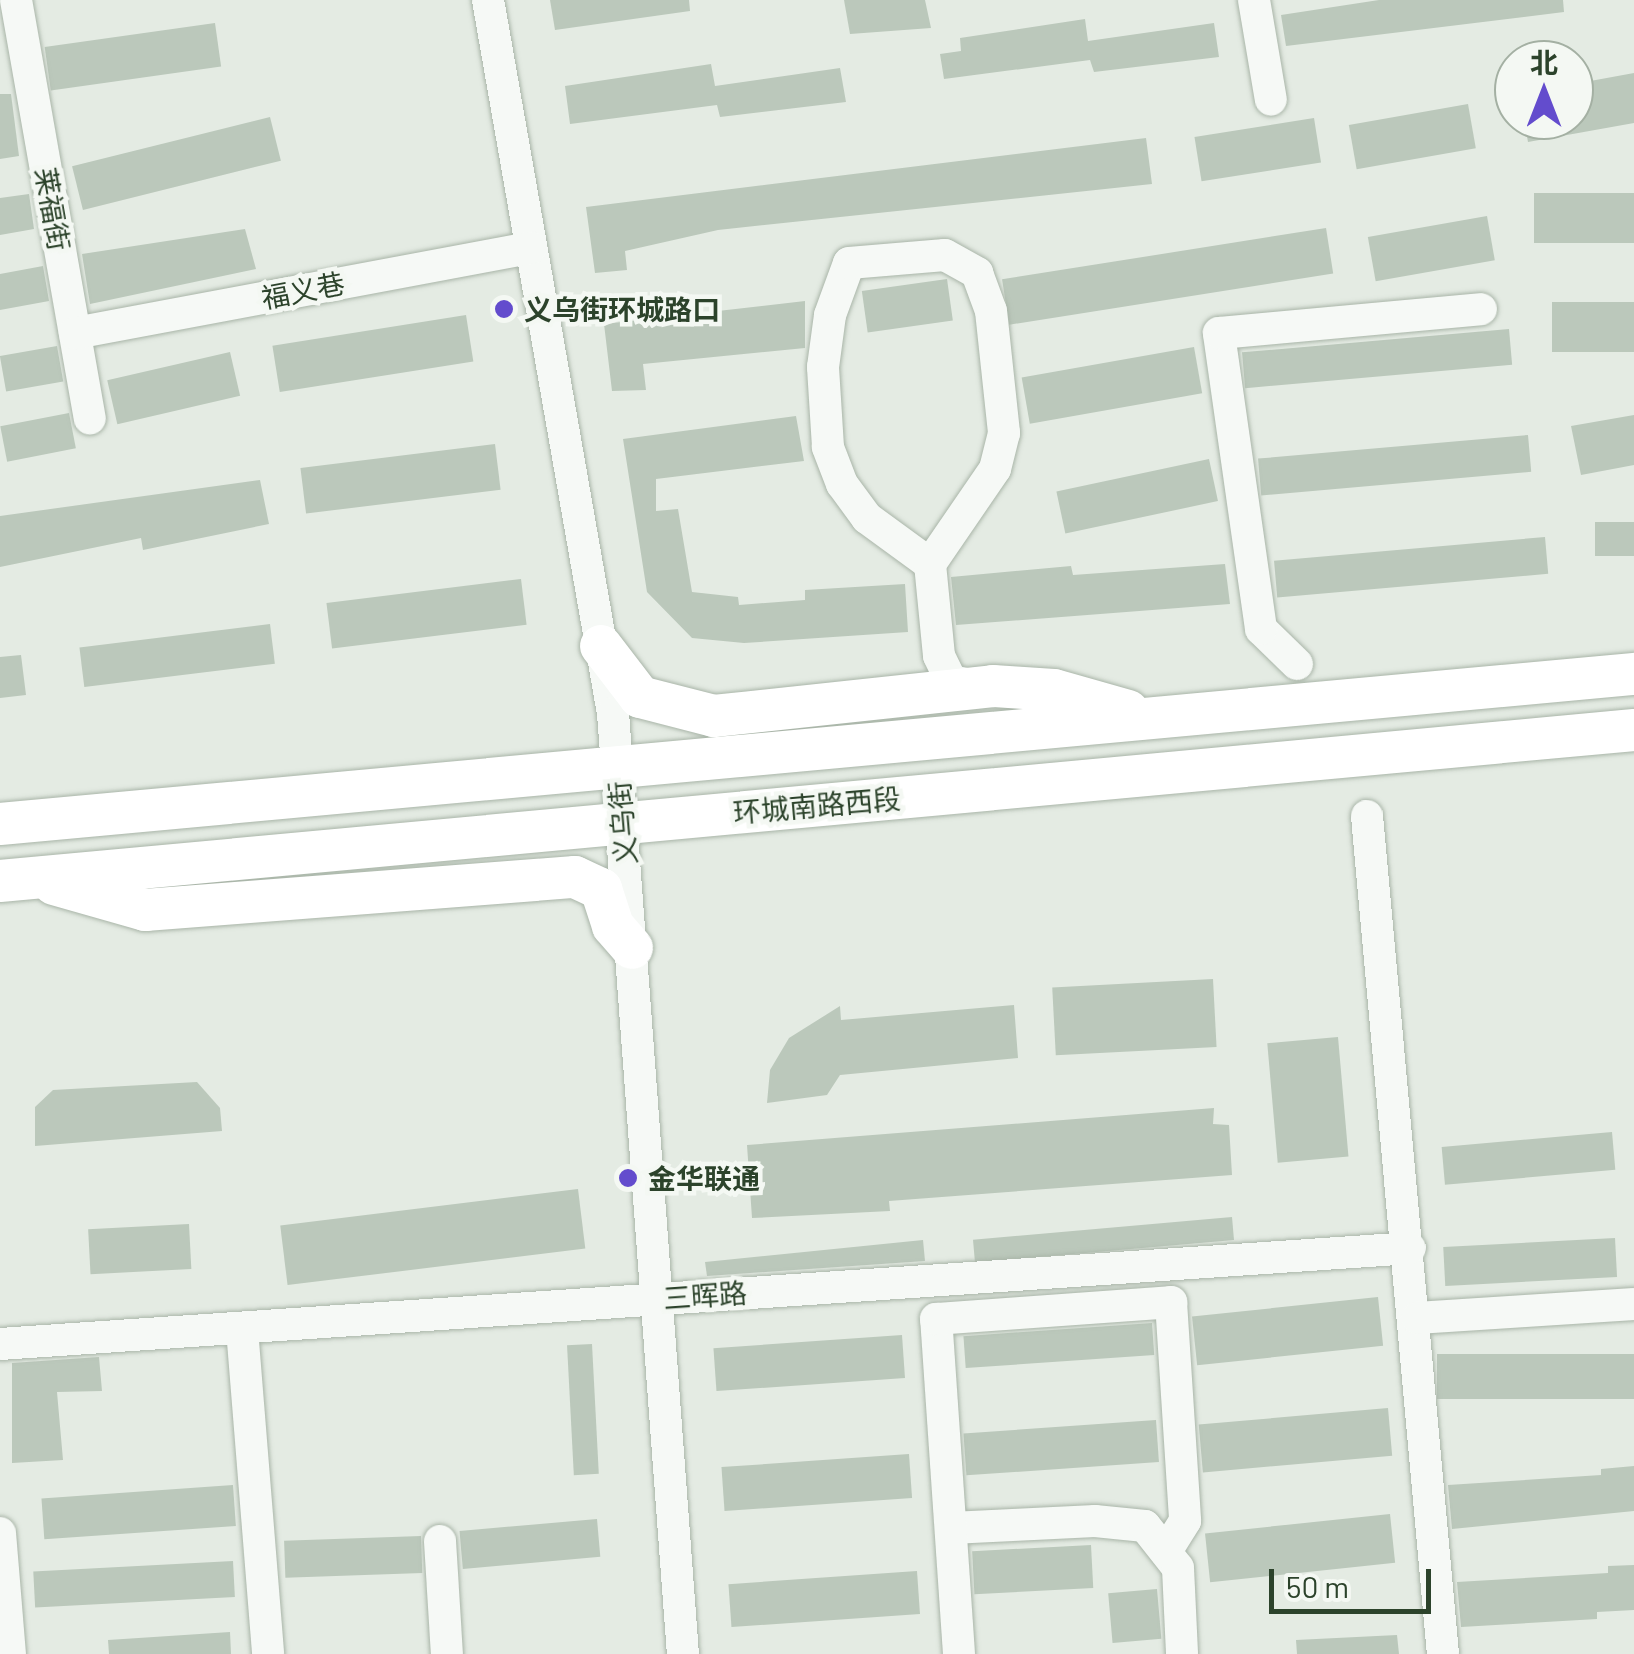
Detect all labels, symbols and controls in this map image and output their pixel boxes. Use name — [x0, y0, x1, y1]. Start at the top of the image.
north arrow — [1494, 40, 1594, 140]
text: 北 — [1530, 45, 1558, 79]
street label: 莱福街 — [29, 165, 77, 253]
street label: 福义巷 — [259, 265, 347, 315]
place label: 义乌街环城路口 — [524, 292, 720, 326]
marker: 义乌街环城路口 — [493, 298, 515, 320]
street label: 义乌街 — [602, 780, 642, 866]
street label: 环城南路西段 — [732, 781, 902, 829]
place label: 金华联通 — [648, 1161, 760, 1195]
marker: 金华联通 — [617, 1167, 639, 1189]
street label: 三晖路 — [662, 1275, 748, 1315]
scale bar — [1274, 1549, 1436, 1611]
text: 50 m — [1286, 1568, 1349, 1604]

